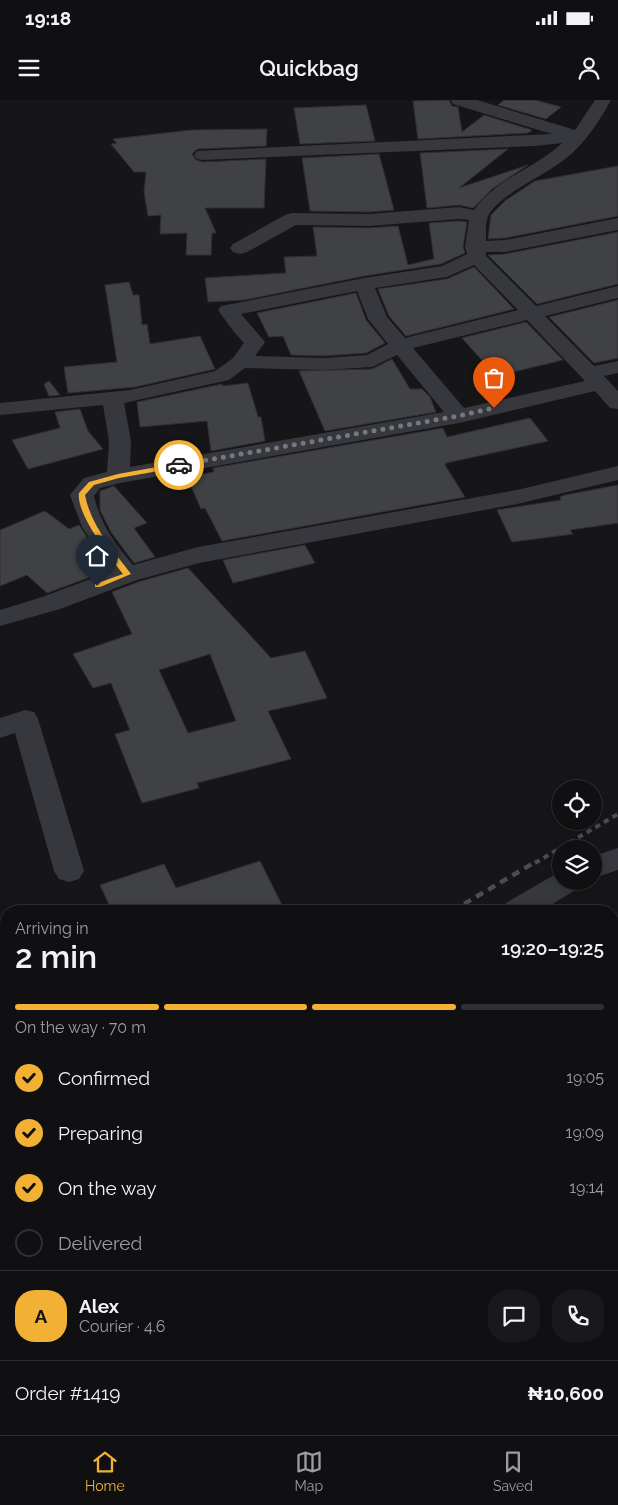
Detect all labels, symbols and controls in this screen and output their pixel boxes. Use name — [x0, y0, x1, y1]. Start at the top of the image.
text: 19:18 — [25, 7, 71, 29]
icon: menu — [15, 54, 43, 82]
icon: person — [575, 54, 603, 82]
text: Quickbag — [259, 55, 359, 81]
pin — [473, 357, 515, 408]
icon: bag — [480, 364, 508, 392]
courier — [154, 440, 204, 490]
icon: car — [165, 451, 193, 479]
pin — [76, 535, 118, 586]
icon: home — [83, 542, 111, 570]
map controls — [552, 780, 602, 890]
button: locate — [552, 780, 602, 830]
button: layers — [552, 840, 602, 890]
text: Arriving in — [15, 919, 89, 938]
text: 19:20–19:25 — [501, 937, 604, 959]
text: 2 min — [15, 938, 97, 975]
text: On the way · 70 m — [15, 1018, 146, 1037]
icon: check — [15, 1064, 43, 1092]
text: Confirmed — [58, 1067, 150, 1089]
text: 19:05 — [566, 1068, 604, 1087]
icon: check — [15, 1119, 43, 1147]
text: Preparing — [58, 1122, 143, 1144]
text: 19:09 — [566, 1123, 604, 1142]
icon: check — [15, 1174, 43, 1202]
text: On the way — [58, 1177, 157, 1199]
text: 19:14 — [569, 1178, 604, 1197]
text: Delivered — [58, 1232, 142, 1254]
button: chat — [488, 1290, 540, 1342]
button: phone — [552, 1290, 604, 1342]
text: Alex — [79, 1295, 119, 1317]
text: A — [35, 1305, 47, 1327]
text: Courier · 4.6 — [79, 1317, 165, 1336]
text: Order #1419 — [15, 1382, 120, 1404]
text: ₦10,600 — [527, 1382, 604, 1404]
tab: Home — [85, 1448, 125, 1494]
tab: Map — [295, 1448, 323, 1494]
tab: Saved — [493, 1448, 533, 1494]

